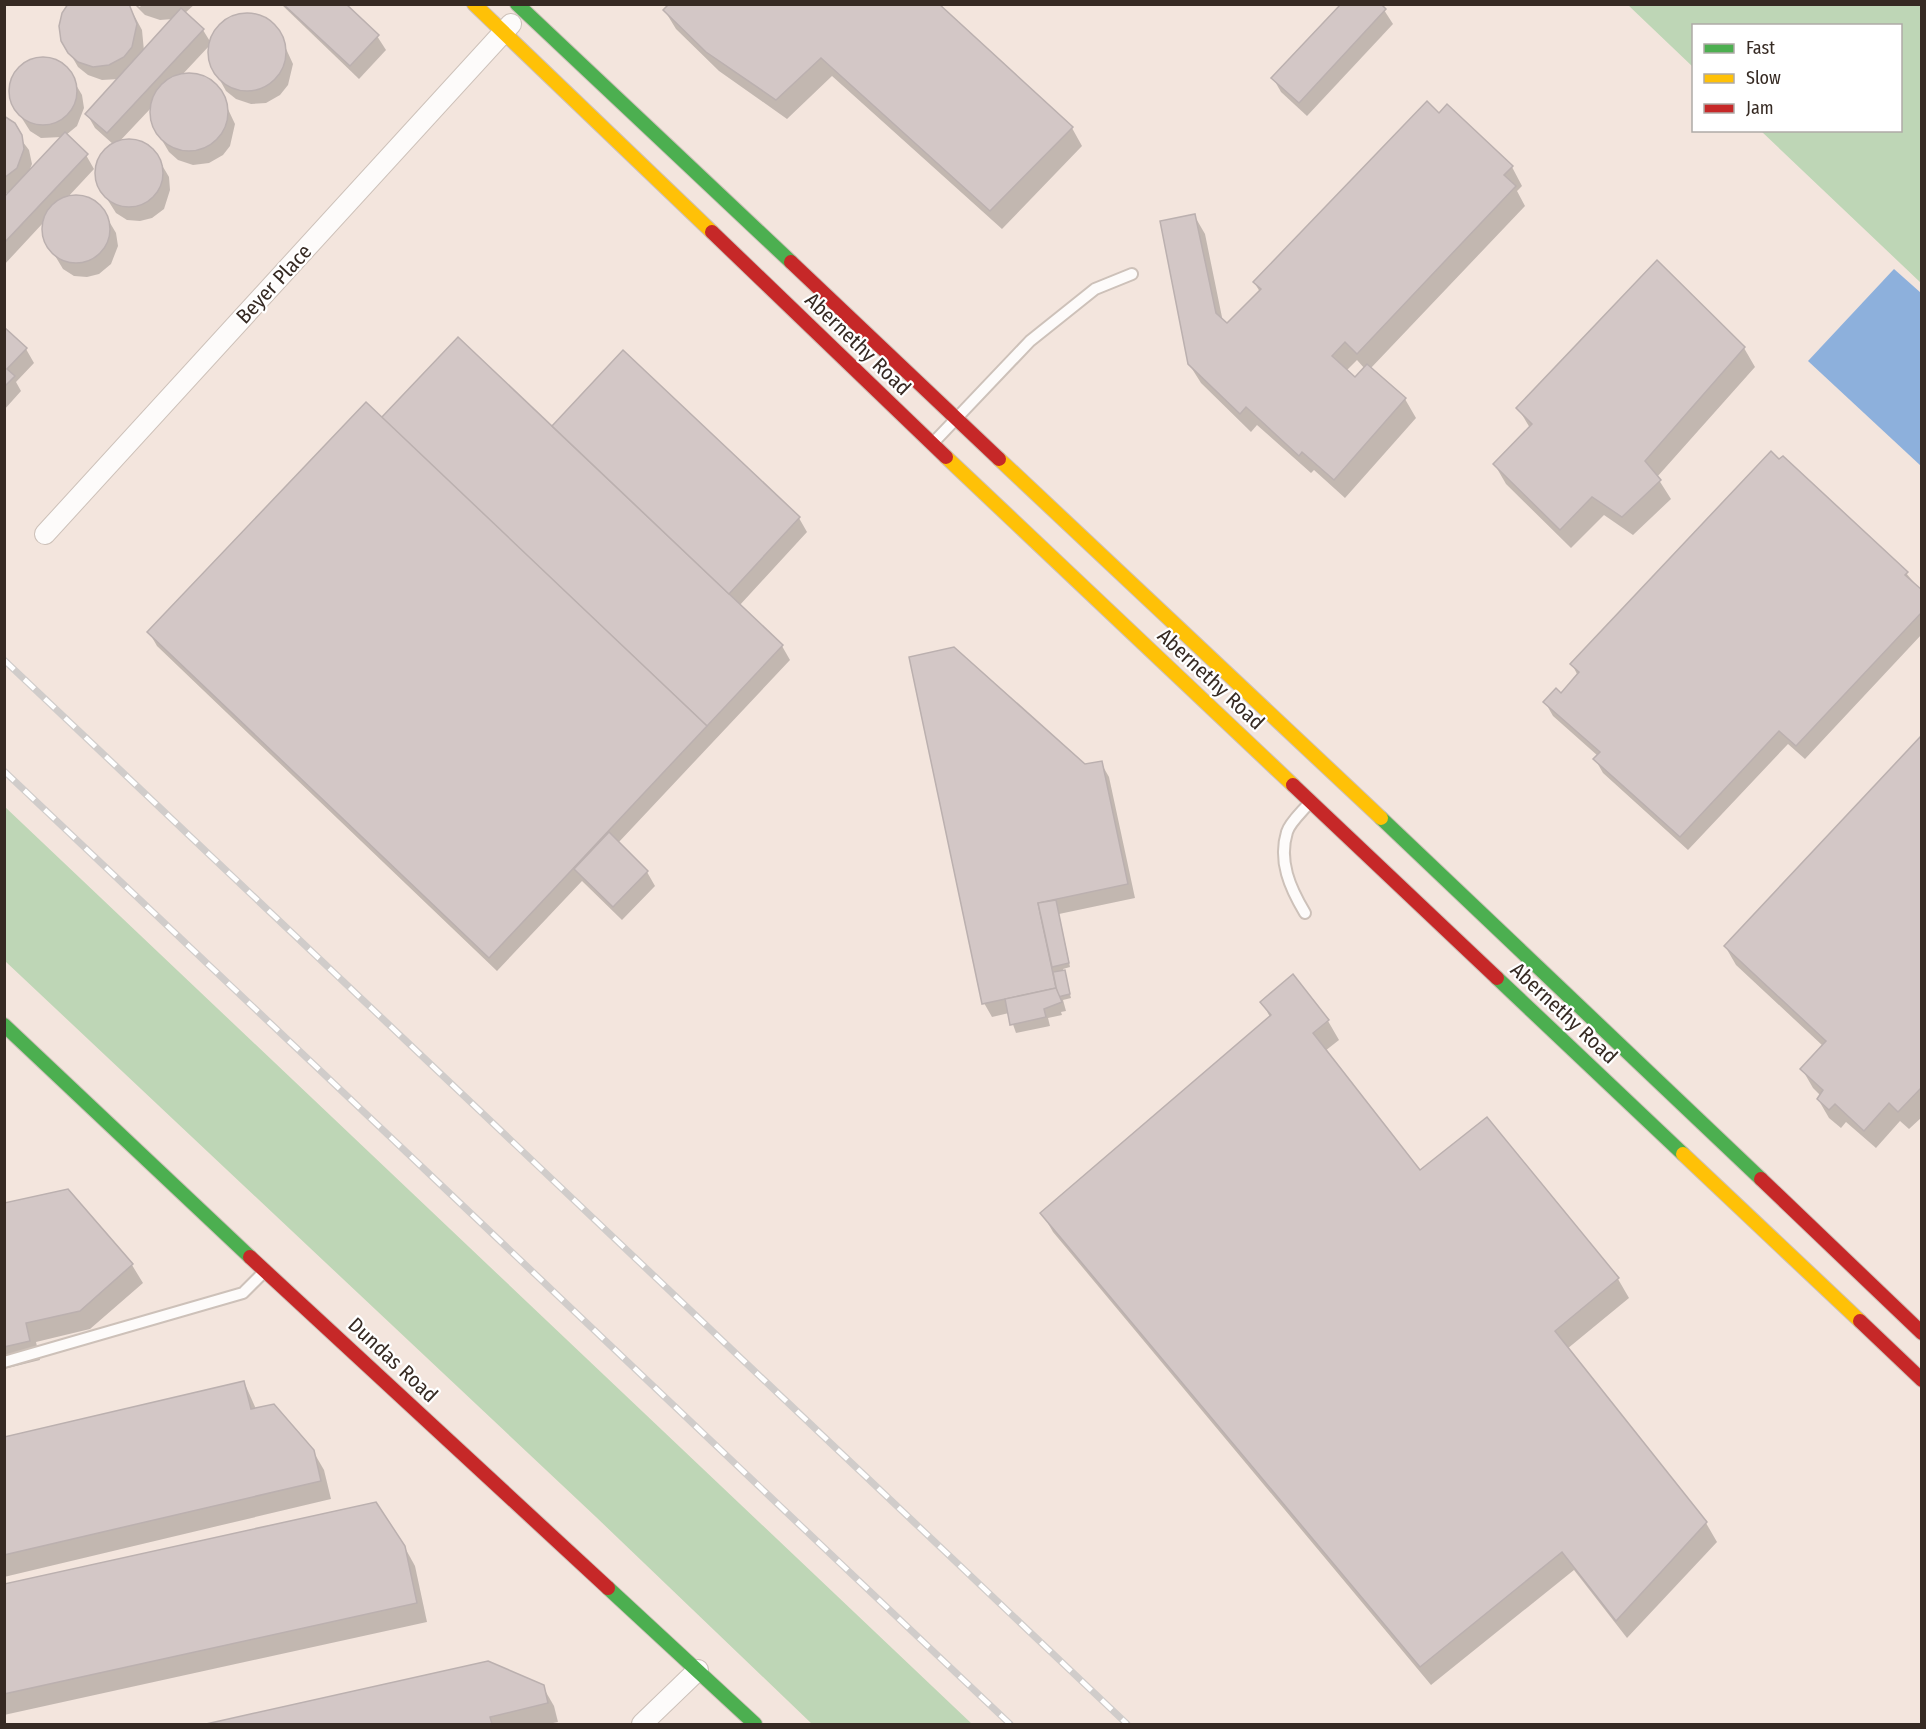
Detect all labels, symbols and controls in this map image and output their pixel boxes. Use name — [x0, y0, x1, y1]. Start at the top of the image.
legend — [1692, 24, 1902, 132]
text: Fast — [1746, 37, 1775, 59]
text: Slow — [1746, 67, 1781, 89]
text: Jam — [1746, 97, 1774, 119]
street label: Beyer Place — [231, 239, 317, 329]
street label: Abernethy Road — [800, 287, 916, 401]
street label: Abernethy Road — [1152, 623, 1270, 735]
street label: Abernethy Road — [1505, 957, 1623, 1069]
street label: Dundas Road — [343, 1312, 443, 1408]

